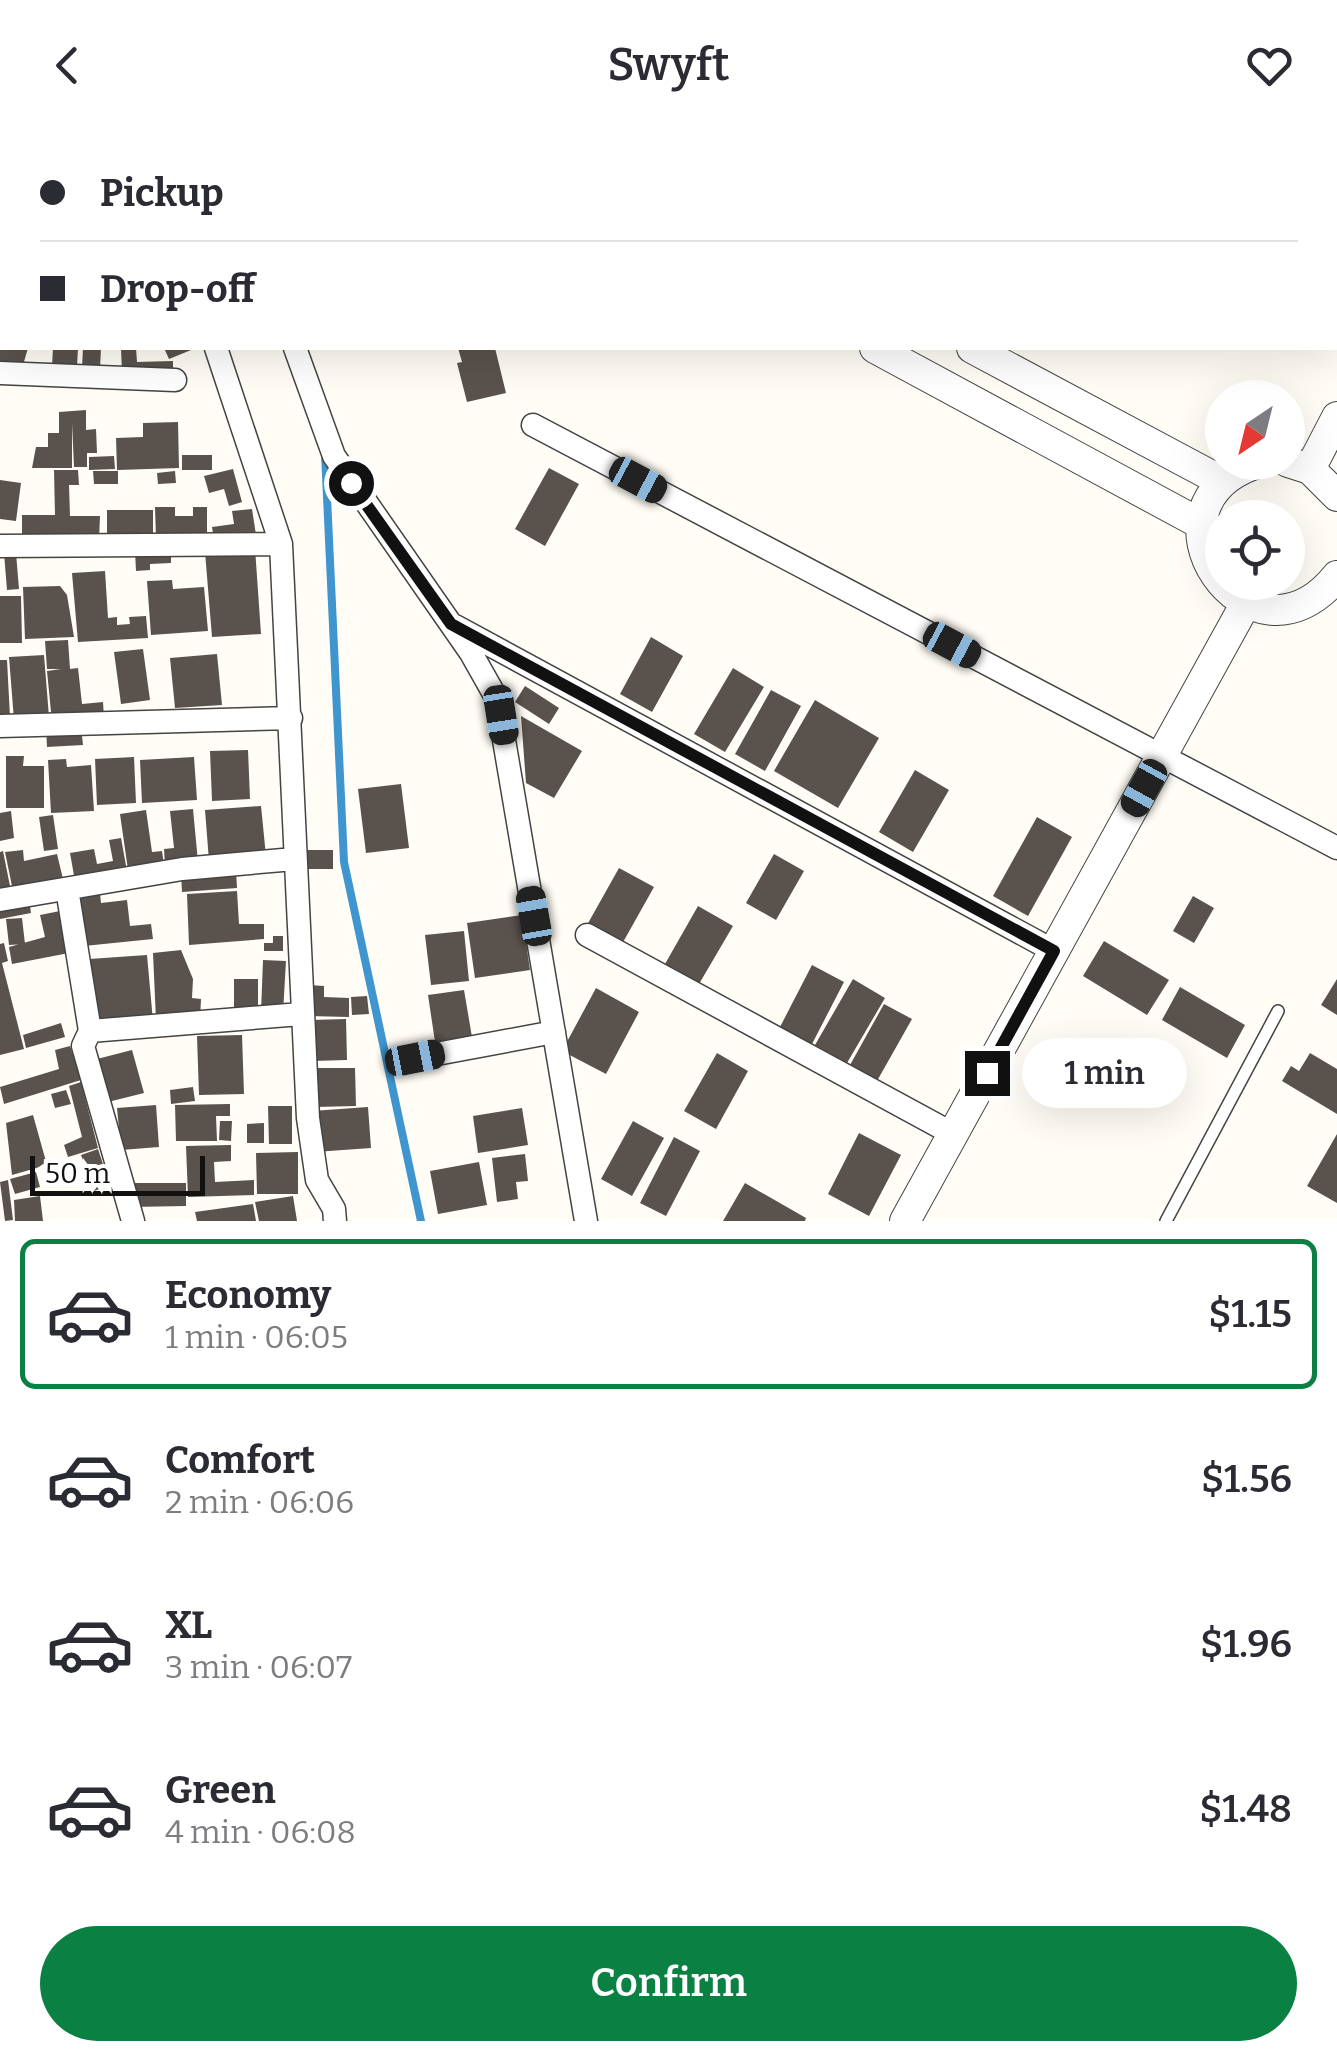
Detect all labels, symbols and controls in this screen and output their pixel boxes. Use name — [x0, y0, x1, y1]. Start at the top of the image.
icon: back — [40, 38, 95, 93]
text: Swyft — [607, 38, 730, 92]
icon: heart — [1242, 38, 1297, 93]
text: Pickup — [100, 170, 224, 216]
text: Drop-off — [100, 266, 255, 312]
north arrow — [1205, 380, 1305, 480]
map controls — [1205, 380, 1305, 600]
car — [604, 453, 672, 507]
route start — [329, 461, 374, 506]
button: locate — [1205, 500, 1305, 600]
car — [918, 618, 986, 672]
car — [481, 683, 521, 747]
car — [1116, 754, 1172, 822]
car — [514, 884, 554, 948]
car — [383, 1038, 447, 1078]
callout: 1 min — [1022, 1038, 1187, 1108]
route end — [965, 1051, 1010, 1096]
text: 1 min — [1064, 1054, 1145, 1092]
scale bar — [30, 1151, 205, 1196]
text: 50 m — [45, 1157, 110, 1190]
icon: car — [45, 1269, 135, 1359]
text: Economy — [165, 1272, 331, 1318]
text: $1.15 — [1208, 1291, 1292, 1337]
text: 1 min · 06:05 — [165, 1318, 348, 1356]
icon: car — [45, 1434, 135, 1524]
text: Comfort — [165, 1437, 315, 1483]
text: $1.56 — [1201, 1456, 1292, 1502]
text: 2 min · 06:06 — [165, 1483, 354, 1521]
icon: car — [45, 1599, 135, 1689]
text: XL — [165, 1602, 212, 1648]
text: $1.96 — [1200, 1621, 1292, 1667]
text: 3 min · 06:07 — [165, 1648, 352, 1686]
icon: car — [45, 1764, 135, 1854]
text: Green — [165, 1767, 276, 1813]
text: $1.48 — [1199, 1786, 1292, 1832]
text: 4 min · 06:08 — [165, 1813, 356, 1851]
button: Confirm — [40, 1926, 1297, 2041]

